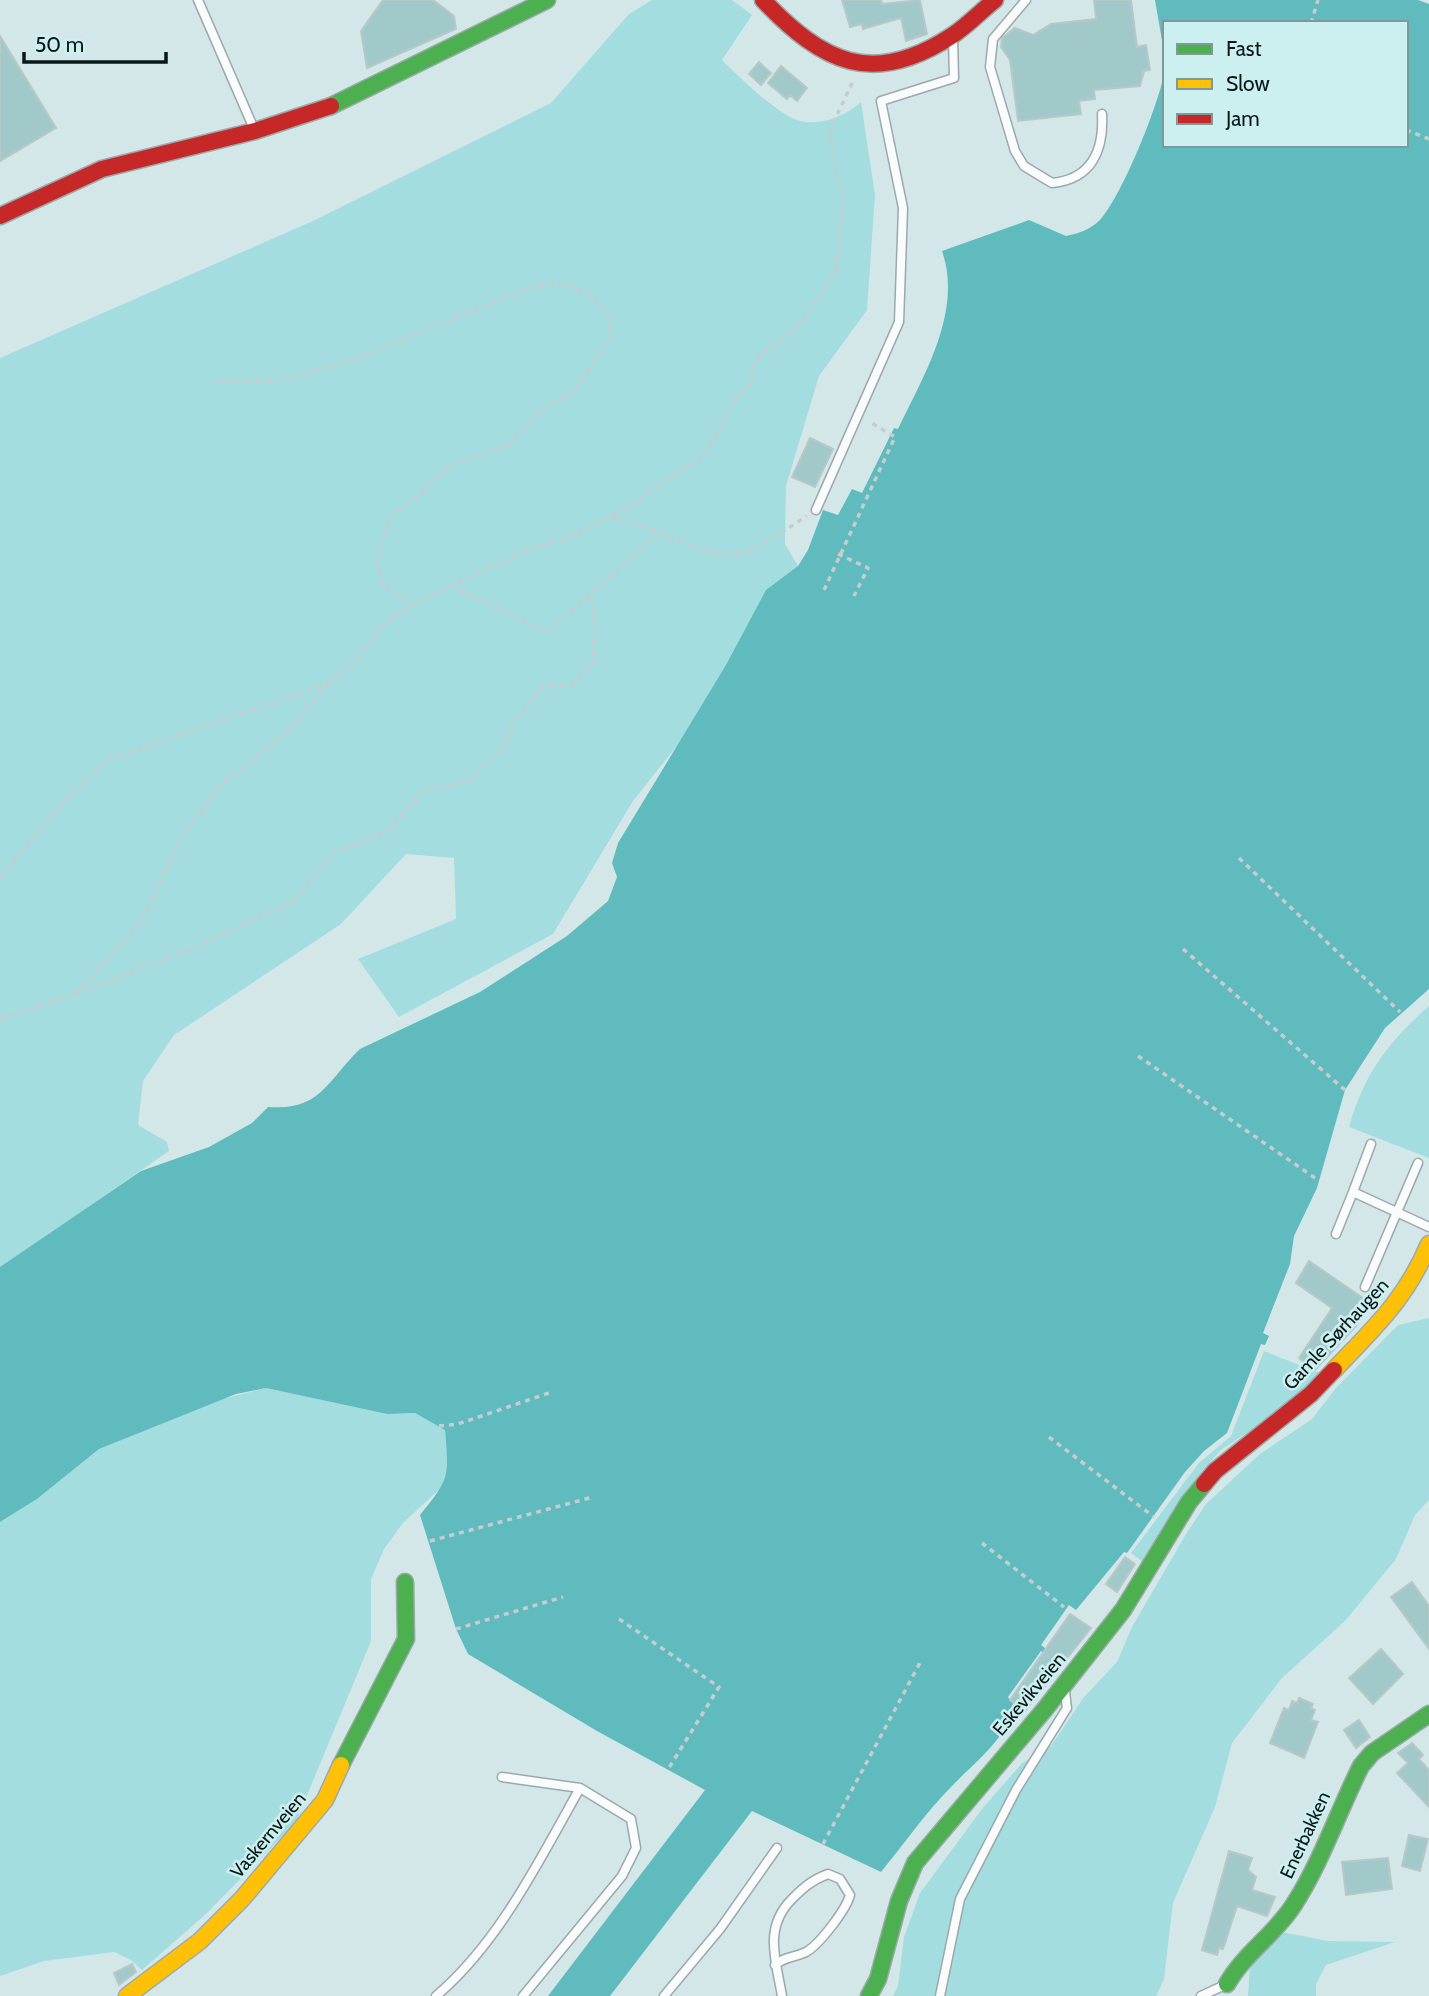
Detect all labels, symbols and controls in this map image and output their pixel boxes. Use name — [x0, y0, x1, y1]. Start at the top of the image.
scale bar — [24, 21, 166, 65]
legend — [1163, 21, 1408, 147]
text: 50 m — [35, 32, 84, 57]
text: Fast — [1226, 36, 1262, 61]
text: Slow — [1226, 71, 1270, 96]
text: Jam — [1225, 106, 1260, 131]
street label: Gamle Sørhaugen — [1279, 1274, 1393, 1394]
street label: Eskevikveien — [988, 1648, 1070, 1740]
street label: Vaskernveien — [225, 1787, 311, 1883]
street label: Enerbakken — [1275, 1788, 1335, 1882]

